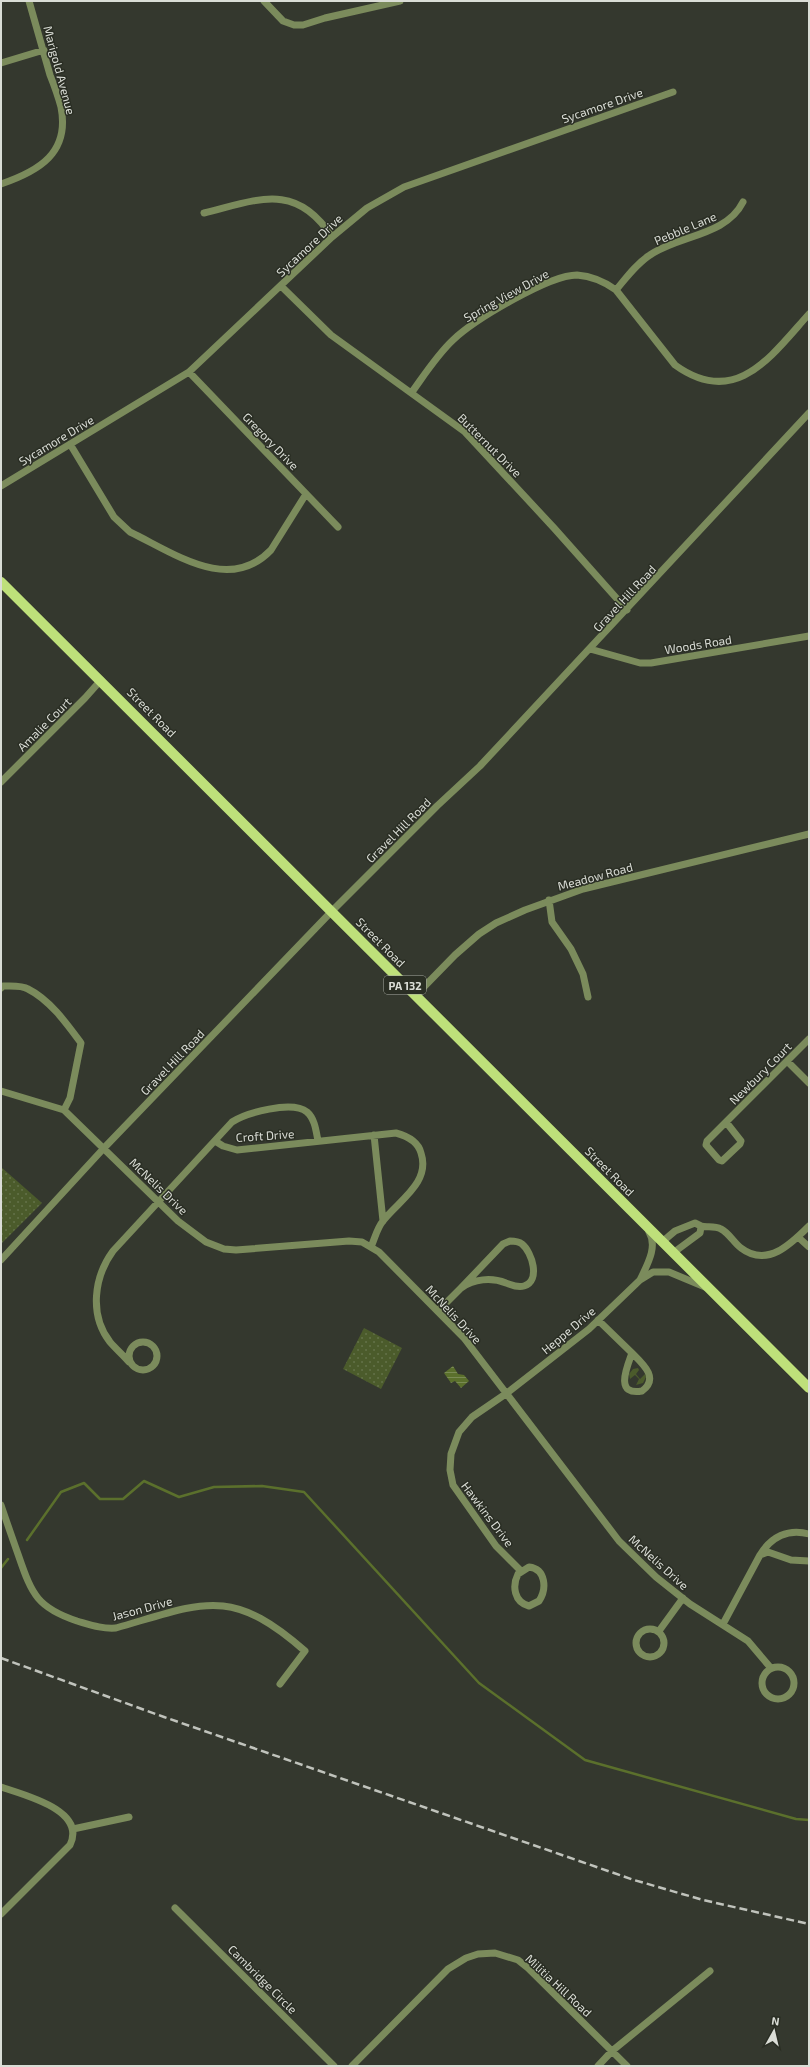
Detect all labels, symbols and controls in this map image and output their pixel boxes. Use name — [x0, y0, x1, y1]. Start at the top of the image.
street label: Marigold Avenue — [41, 24, 79, 116]
street label: Sycamore Drive — [560, 85, 644, 125]
street label: Pebble Lane — [652, 209, 718, 247]
street label: Sycamore Drive — [273, 211, 345, 279]
street label: Spring View Drive — [461, 266, 551, 324]
street label: Gregory Drive — [240, 409, 302, 473]
street label: Butternut Drive — [455, 410, 525, 480]
street label: Sycamore Drive — [16, 412, 96, 468]
street label: Gravel Hill Road — [590, 562, 658, 634]
street label: Woods Road — [663, 632, 733, 656]
street label: Street Road — [125, 685, 179, 739]
street label: Amalie Court — [14, 694, 74, 754]
street label: Gravel Hill Road — [363, 795, 433, 865]
street label: Meadow Road — [556, 859, 634, 893]
street label: Street Road — [354, 915, 408, 969]
road number: PA 132 — [384, 976, 426, 994]
street label: Gravel Hill Road — [137, 1026, 207, 1098]
street label: Newbury Court — [726, 1039, 794, 1107]
street label: Croft Drive — [235, 1126, 295, 1144]
street label: Street Road — [583, 1144, 637, 1198]
street label: McNelis Drive — [127, 1155, 191, 1217]
street label: McNelis Drive — [423, 1282, 485, 1346]
street label: Heppe Drive — [538, 1303, 598, 1357]
street label: Hawkins Drive — [459, 1479, 517, 1549]
street label: McNelis Drive — [626, 1532, 692, 1592]
street label: Jason Drive — [110, 1593, 174, 1623]
street label: Cambridge Circle — [226, 1942, 300, 2016]
street label: Militia Hill Road — [523, 1951, 595, 2019]
north arrow — [754, 2011, 794, 2051]
text: N — [771, 2014, 780, 2028]

